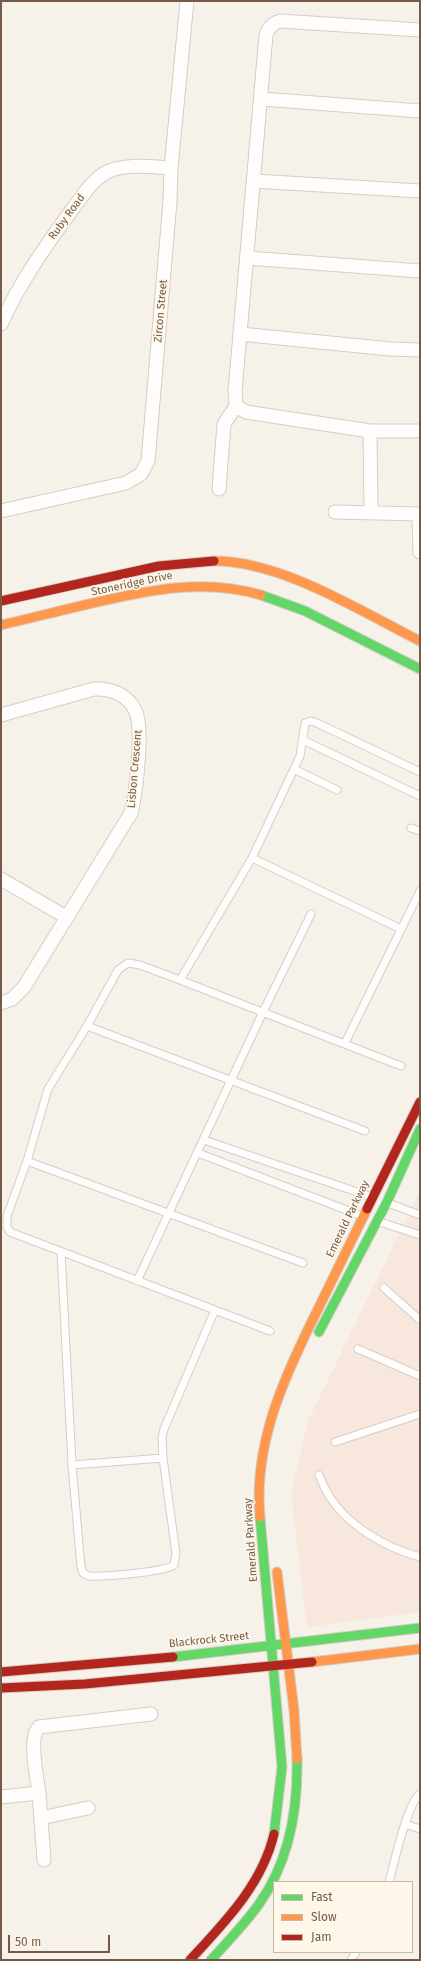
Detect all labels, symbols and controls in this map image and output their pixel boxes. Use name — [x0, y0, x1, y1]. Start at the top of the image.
street label: Ruby Road — [46, 192, 88, 242]
street label: Zircon Street — [152, 279, 170, 343]
street label: Stoneridge Drive — [90, 569, 174, 599]
street label: Lisbon Crescent — [125, 729, 145, 809]
street label: Emerald Parkway — [324, 1178, 372, 1260]
street label: Emerald Parkway — [241, 1498, 261, 1582]
street label: Blackrock Street — [168, 1629, 250, 1651]
legend — [273, 1881, 413, 1953]
text: Fast — [311, 1890, 333, 1904]
text: Slow — [311, 1910, 337, 1924]
scale bar — [10, 1927, 112, 1953]
text: Jam — [311, 1930, 331, 1944]
text: 50 m — [15, 1935, 41, 1949]

